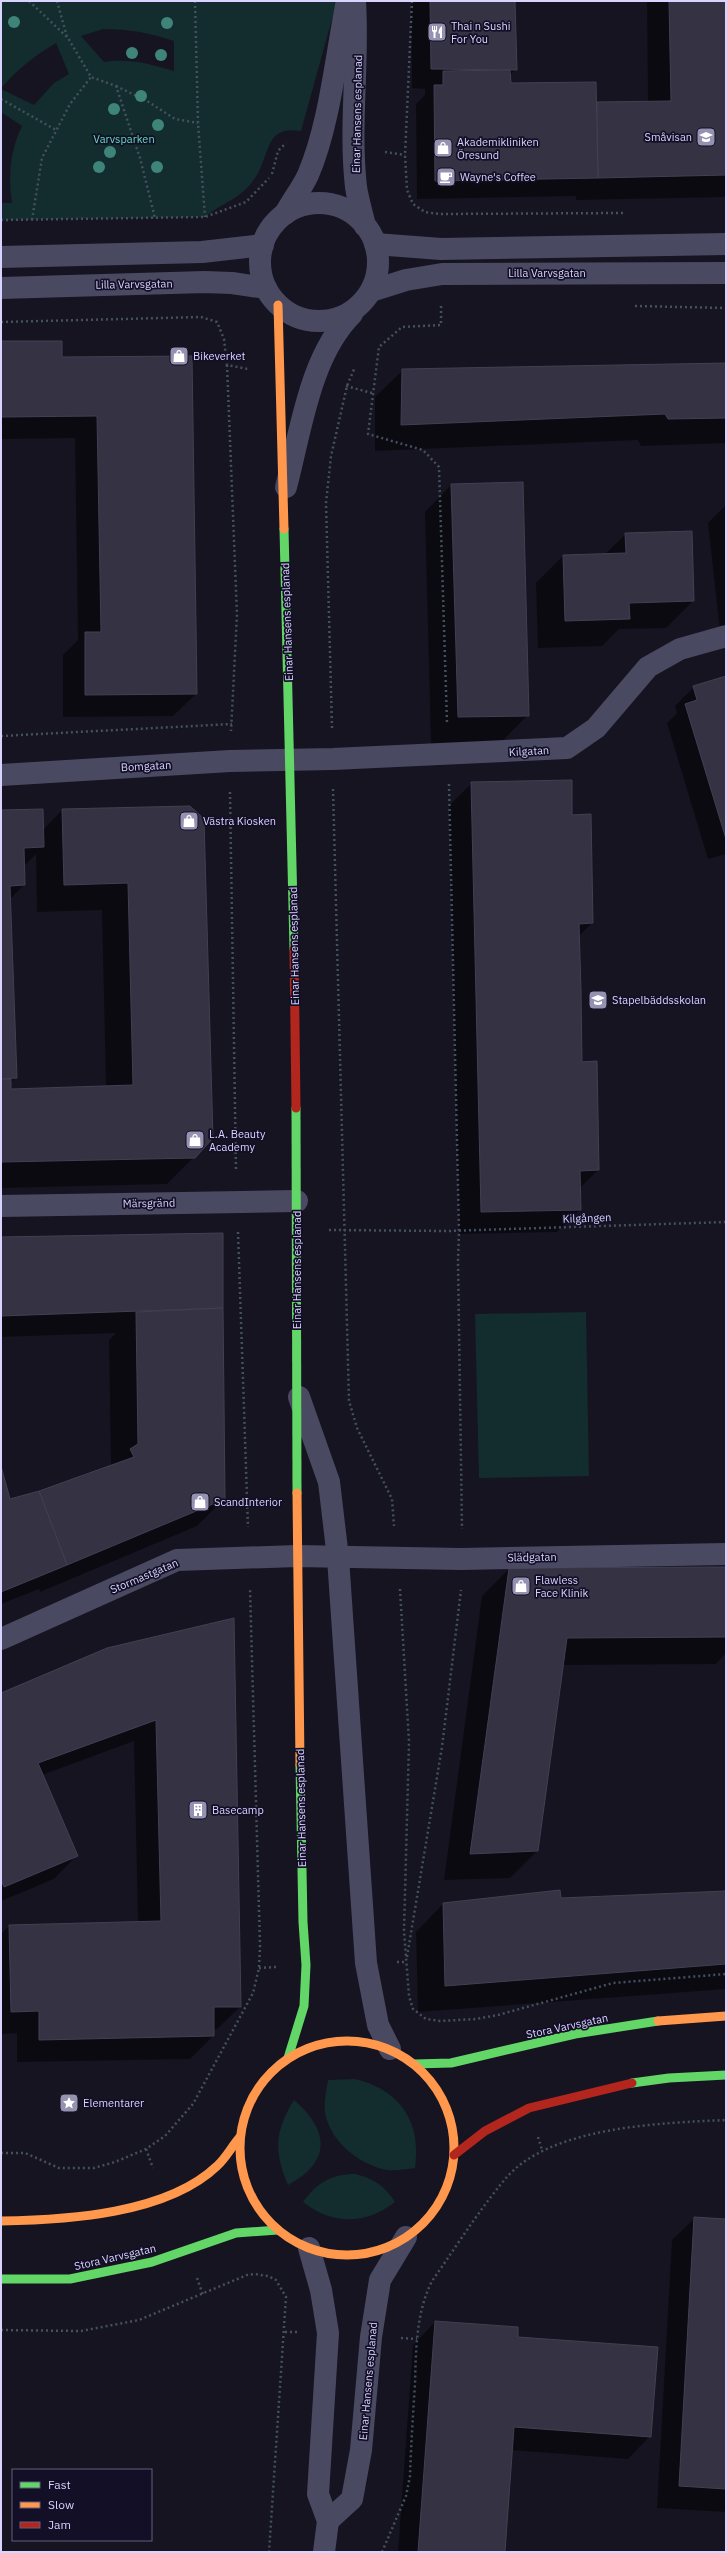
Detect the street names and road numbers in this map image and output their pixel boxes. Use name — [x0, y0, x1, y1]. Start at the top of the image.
street label: Einar Hansens esplanad — [349, 55, 365, 173]
street label: Lilla Varvsgatan — [508, 266, 586, 280]
street label: Lilla Varvsgatan — [95, 276, 173, 292]
street label: Einar Hansens esplanad — [278, 563, 296, 681]
street label: Kilgatan — [508, 743, 550, 759]
street label: Bomgatan — [120, 758, 172, 774]
street label: Einar Hansens esplanad — [286, 887, 302, 1005]
street label: Märsgränd — [123, 1196, 175, 1210]
street label: Kilgången — [562, 1210, 612, 1226]
street label: Einar Hansens esplanad — [290, 1211, 304, 1329]
street label: Slädgatan — [507, 1550, 557, 1564]
street label: Stormastgatan — [108, 1555, 180, 1597]
street label: Einar Hansens esplanad — [293, 1749, 309, 1867]
street label: Stora Varvsgatan — [525, 2010, 609, 2042]
street label: Stora Varvsgatan — [73, 2241, 157, 2273]
street label: Einar Hansens esplanad — [356, 2321, 380, 2441]

